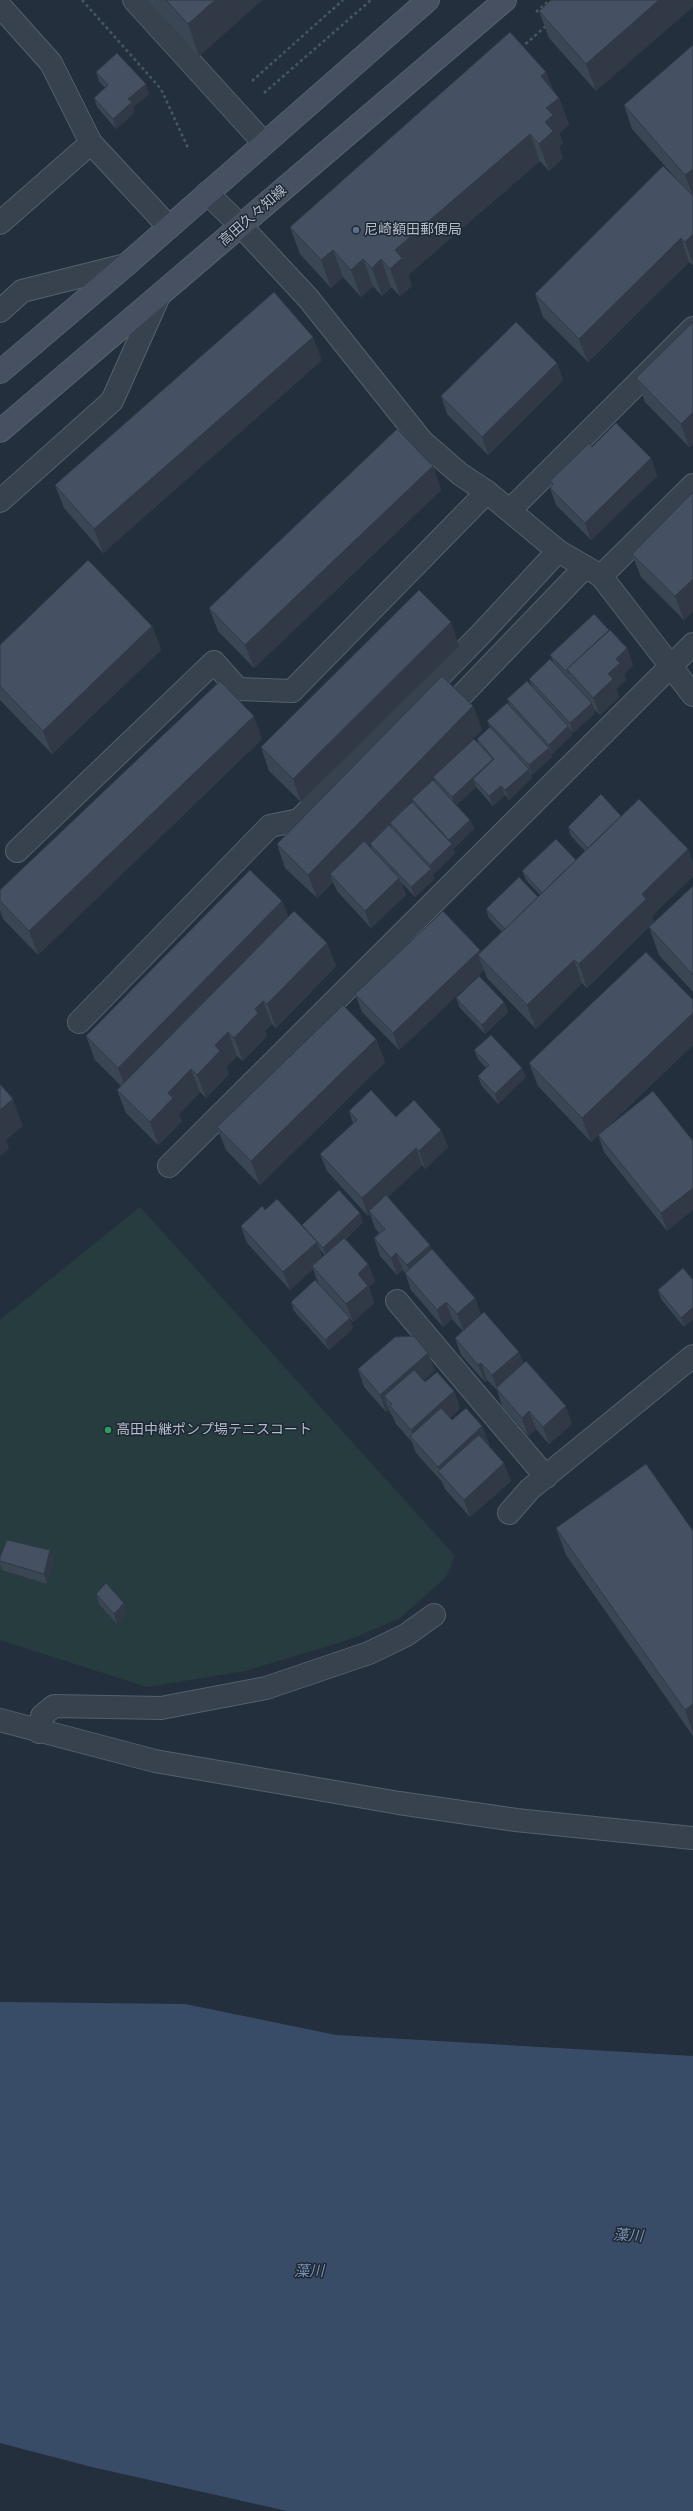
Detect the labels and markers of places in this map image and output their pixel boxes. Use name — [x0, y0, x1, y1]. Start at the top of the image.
place label: 尼崎額田郵便局 — [364, 222, 462, 238]
marker: 尼崎額田郵便局 — [351, 225, 361, 235]
place label: 高田中継ポンプ場テニスコート — [116, 1422, 312, 1438]
marker: 高田中継ポンプ場テニスコート — [103, 1425, 113, 1435]

